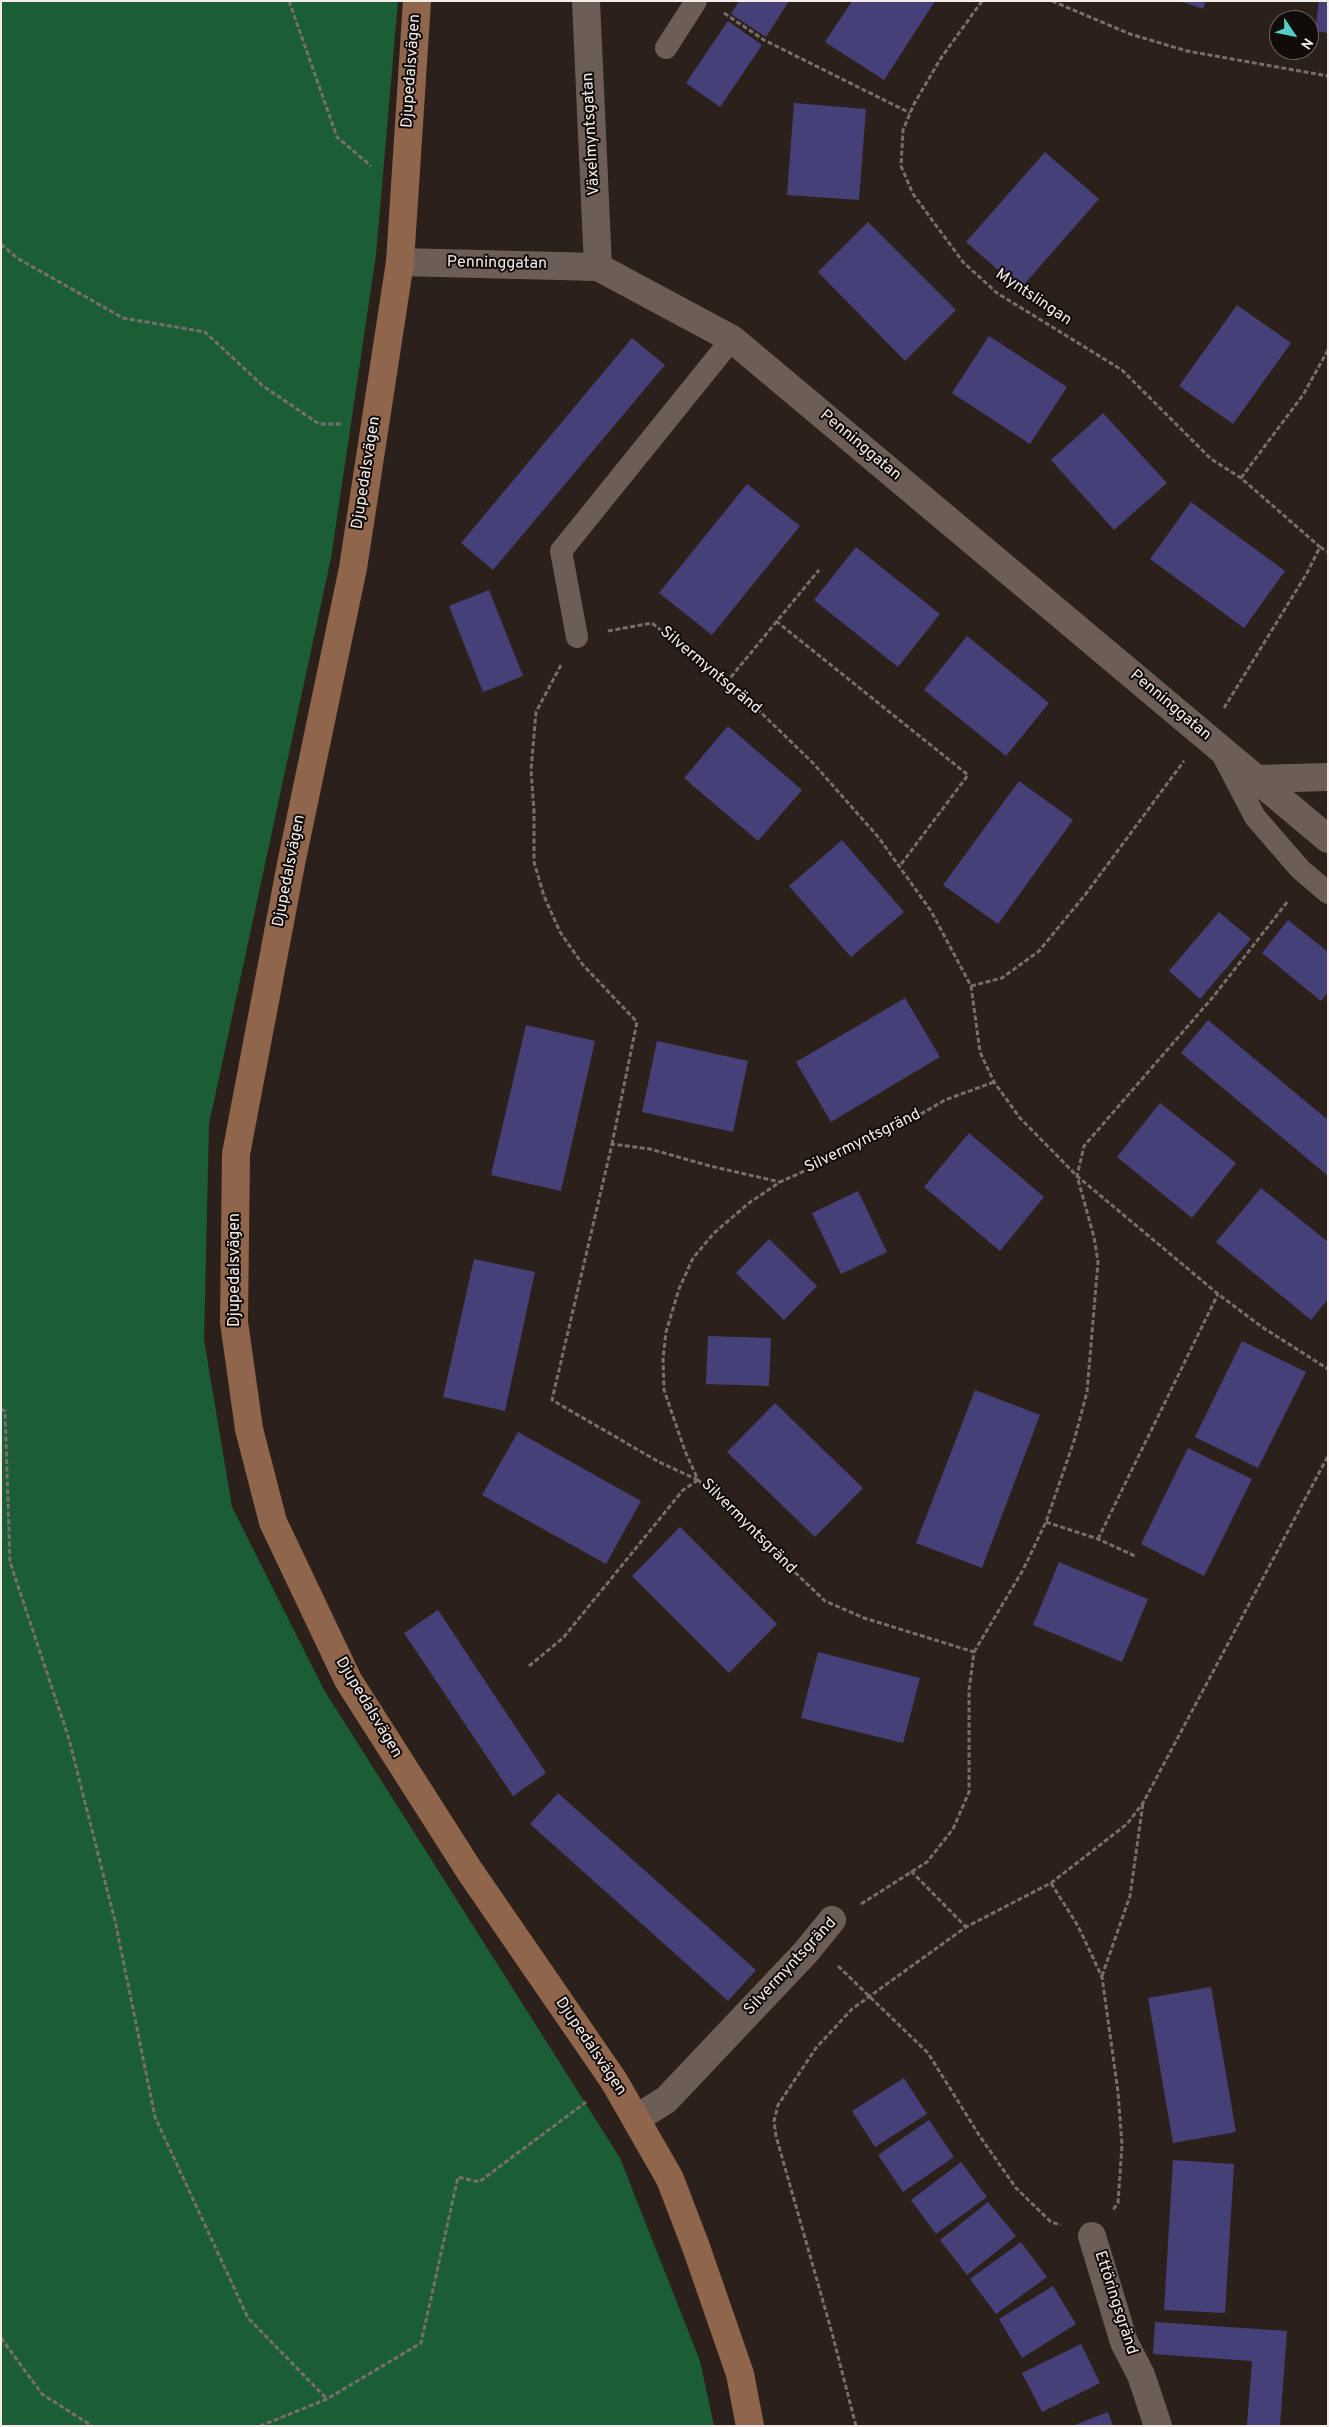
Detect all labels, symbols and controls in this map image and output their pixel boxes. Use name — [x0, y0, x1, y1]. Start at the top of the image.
north arrow — [1269, 10, 1319, 60]
street label: Djupedalsvägen — [398, 13, 426, 129]
text: N — [1296, 34, 1316, 52]
street label: Växelmyntsgatan — [579, 72, 605, 196]
street label: Penninggatan — [447, 254, 547, 274]
street label: Myntslingan — [991, 265, 1075, 331]
street label: Penninggatan — [815, 406, 905, 486]
street label: Djupedalsvägen — [349, 415, 385, 531]
street label: Silvermyntsgränd — [655, 623, 765, 719]
street label: Penninggatan — [1125, 666, 1215, 746]
street label: Djupedalsvägen — [270, 813, 310, 929]
street label: Silvermyntsgränd — [802, 1106, 924, 1178]
street label: Djupedalsvägen — [226, 1213, 246, 1327]
street label: Silvermyntsgränd — [696, 1475, 800, 1579]
street label: Djupedalsvägen — [330, 1654, 406, 1762]
street label: Silvermyntsgränd — [741, 1914, 841, 2020]
street label: Djupedalsvägen — [550, 1994, 630, 2100]
street label: Ettöringsgränd — [1089, 2249, 1141, 2357]

